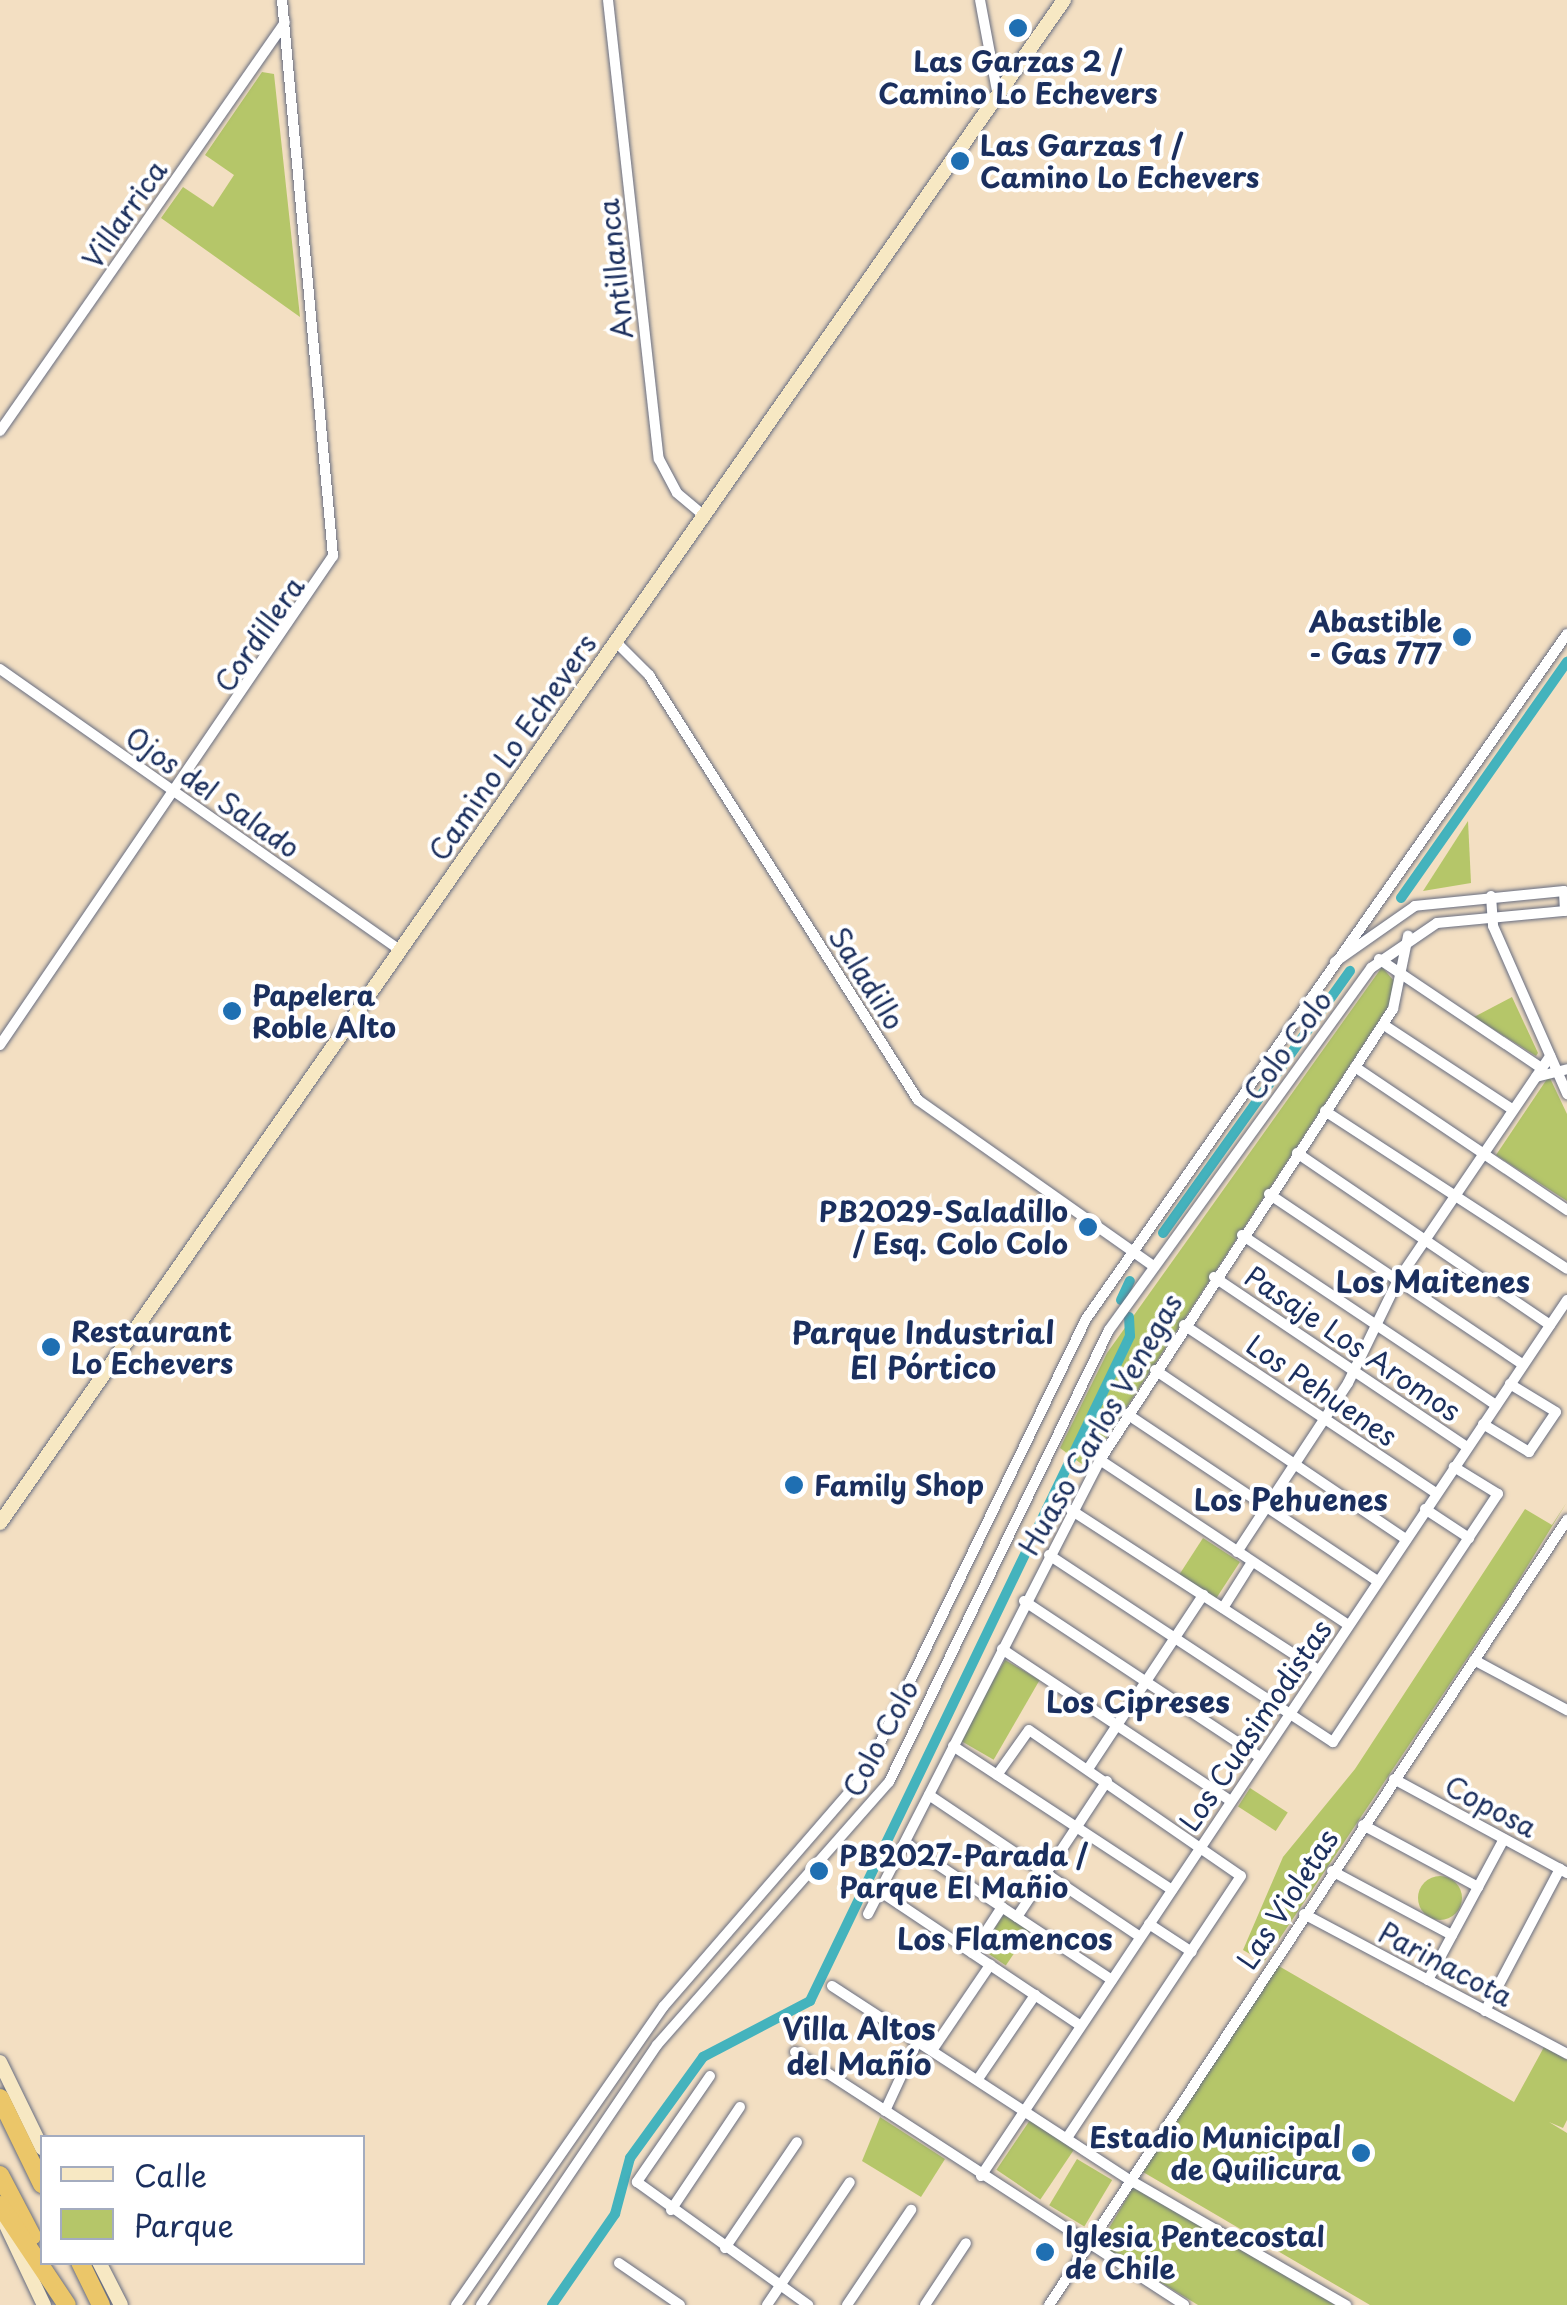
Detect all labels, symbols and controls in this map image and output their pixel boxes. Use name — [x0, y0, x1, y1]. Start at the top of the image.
marker: Las Garzas 2 / Camino Lo Echevers — [1007, 17, 1029, 39]
place label: Las Garzas 2 / Camino Lo Echevers — [877, 44, 1159, 110]
place label: Las Garzas 1 / Camino Lo Echevers — [980, 128, 1262, 194]
marker: Las Garzas 1 / Camino Lo Echevers — [949, 150, 971, 172]
street label: Villarrica — [75, 154, 173, 274]
street label: Antillanca — [591, 197, 639, 341]
street label: Cordillera — [207, 570, 311, 698]
place label: Abastible - Gas 777 — [1309, 604, 1442, 670]
marker: Abastible - Gas 777 — [1451, 626, 1473, 648]
street label: Camino Lo Echevers — [421, 627, 603, 867]
street label: Ojos del Salado — [119, 719, 307, 865]
street label: Saladillo — [822, 921, 912, 1035]
place label: Papelera Roble Alto — [252, 978, 397, 1044]
street label: Colo Colo — [1236, 983, 1338, 1107]
marker: Papelera Roble Alto — [221, 1000, 243, 1022]
place label: PB2029-Saladillo / Esq. Colo Colo — [819, 1194, 1068, 1260]
marker: PB2029-Saladillo / Esq. Colo Colo — [1077, 1216, 1099, 1238]
street label: Pasaje Los Aromos — [1239, 1259, 1467, 1427]
district label: Los Maitenes — [1335, 1263, 1531, 1299]
street label: Huaso Carlos Venegas — [1011, 1287, 1189, 1561]
place label: Restaurant Lo Echevers — [71, 1314, 235, 1380]
district label: Parque Industrial El Pórtico — [790, 1314, 1056, 1384]
street label: Los Pehuenes — [1238, 1326, 1406, 1454]
marker: Restaurant Lo Echevers — [40, 1336, 62, 1358]
place label: Family Shop — [814, 1468, 986, 1502]
marker: Family Shop — [783, 1474, 805, 1496]
district label: Los Pehuenes — [1192, 1481, 1390, 1517]
street label: Los Cuasimodistas — [1171, 1612, 1339, 1838]
street label: Colo Colo — [835, 1673, 925, 1803]
district label: Los Cipreses — [1044, 1683, 1232, 1719]
street label: Coposa — [1439, 1768, 1543, 1844]
street label: Las Violetas — [1229, 1822, 1345, 1976]
place label: PB2027-Parada / Parque El Mañio — [839, 1838, 1089, 1904]
marker: PB2027-Parada / Parque El Mañio — [808, 1860, 830, 1882]
street label: Parinacota — [1373, 1915, 1519, 2013]
district label: Los Flamencos — [896, 1920, 1114, 1956]
district label: Villa Altos del Mañío — [782, 2010, 936, 2080]
place label: Estadio Municipal de Quilicura — [1088, 2120, 1341, 2186]
legend — [40, 2135, 365, 2265]
marker: Estadio Municipal de Quilicura — [1350, 2142, 1372, 2164]
text: Calle — [134, 2152, 207, 2197]
text: Parque — [134, 2202, 234, 2247]
place label: Iglesia Pentecostal de Chile — [1065, 2219, 1327, 2285]
marker: Iglesia Pentecostal de Chile — [1034, 2241, 1056, 2263]

